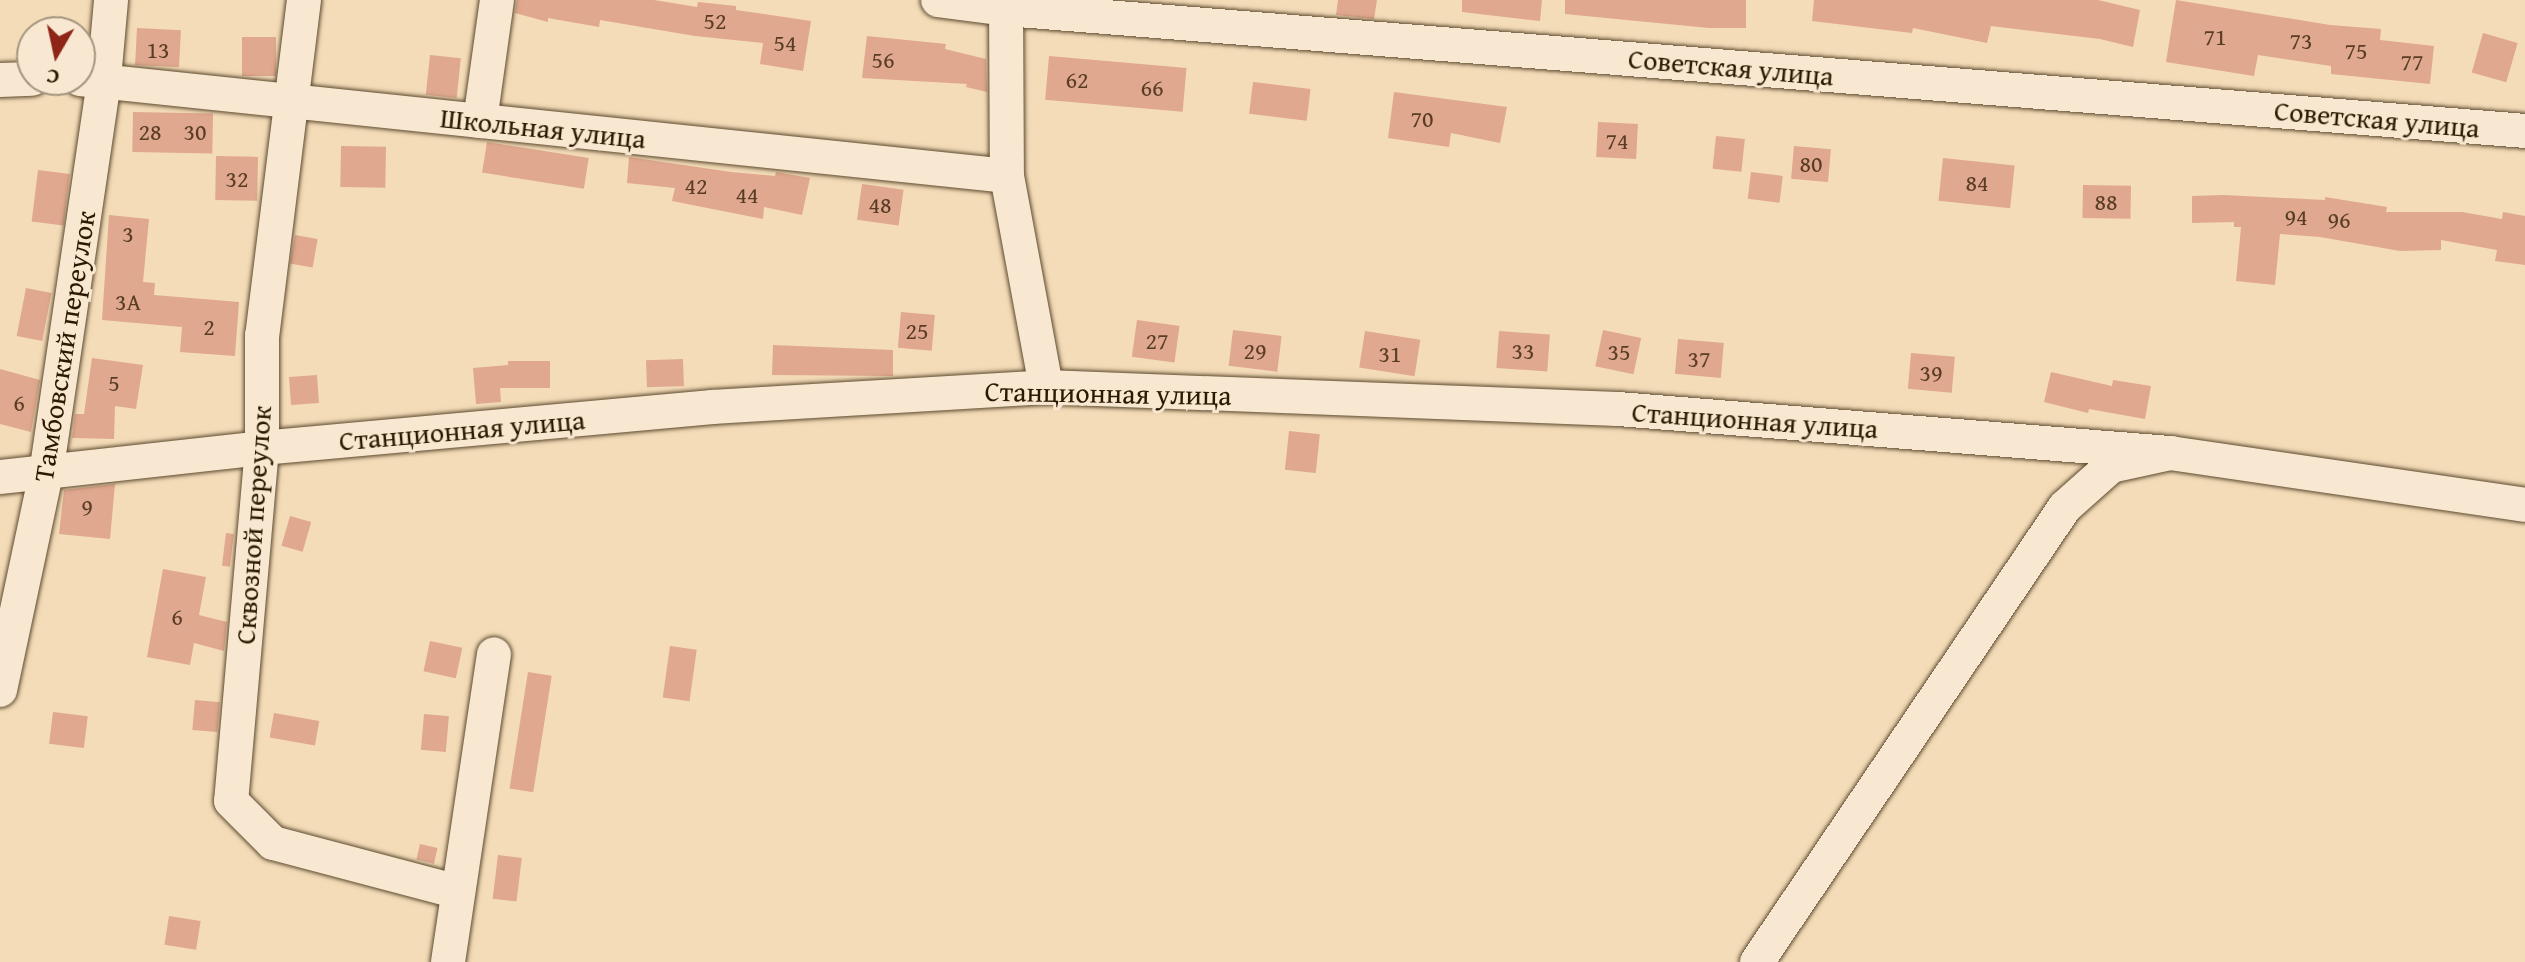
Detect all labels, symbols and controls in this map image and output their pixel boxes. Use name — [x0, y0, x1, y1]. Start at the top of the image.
house number: 52 — [703, 7, 727, 35]
north arrow — [16, 16, 96, 96]
house number: 71 — [2203, 23, 2227, 51]
house number: 73 — [2289, 27, 2313, 55]
house number: 54 — [773, 29, 797, 57]
house number: 13 — [146, 36, 170, 64]
house number: 75 — [2344, 37, 2368, 65]
street label: Советская улица — [1627, 41, 1835, 93]
house number: 56 — [871, 46, 895, 74]
house number: 77 — [2400, 48, 2424, 76]
text: С — [44, 61, 61, 95]
house number: 62 — [1065, 66, 1089, 94]
house number: 66 — [1140, 74, 1164, 102]
street label: Советская улица — [2273, 93, 2481, 145]
street label: Школьная улица — [439, 101, 647, 155]
house number: 70 — [1410, 105, 1434, 133]
house number: 28 — [138, 118, 162, 146]
house number: 30 — [183, 118, 207, 146]
house number: 74 — [1605, 127, 1629, 155]
house number: 80 — [1799, 150, 1823, 178]
house number: 32 — [225, 165, 249, 193]
house number: 84 — [1965, 169, 1989, 197]
house number: 42 — [684, 172, 708, 200]
house number: 44 — [735, 181, 759, 209]
house number: 88 — [2094, 188, 2118, 216]
house number: 48 — [868, 191, 892, 219]
house number: 94 — [2284, 203, 2308, 231]
house number: 96 — [2327, 206, 2351, 234]
street label: Тамбовский переулок — [26, 208, 102, 484]
house number: 3 — [122, 220, 134, 248]
house number: 3А — [115, 288, 141, 316]
house number: 2 — [203, 313, 215, 341]
house number: 25 — [905, 317, 929, 345]
house number: 27 — [1145, 327, 1169, 355]
house number: 29 — [1243, 337, 1267, 365]
house number: 33 — [1511, 337, 1535, 365]
house number: 35 — [1607, 338, 1631, 366]
house number: 31 — [1378, 340, 1402, 368]
house number: 37 — [1687, 345, 1711, 373]
house number: 39 — [1919, 359, 1943, 387]
house number: 5 — [108, 369, 120, 397]
street label: Станционная улица — [984, 374, 1232, 412]
house number: 6 — [13, 389, 25, 417]
street label: Станционная улица — [1631, 395, 1879, 445]
street label: Станционная улица — [338, 403, 586, 457]
street label: Сквозной переулок — [228, 405, 278, 645]
house number: 9 — [81, 493, 93, 521]
house number: 6 — [171, 603, 183, 631]

